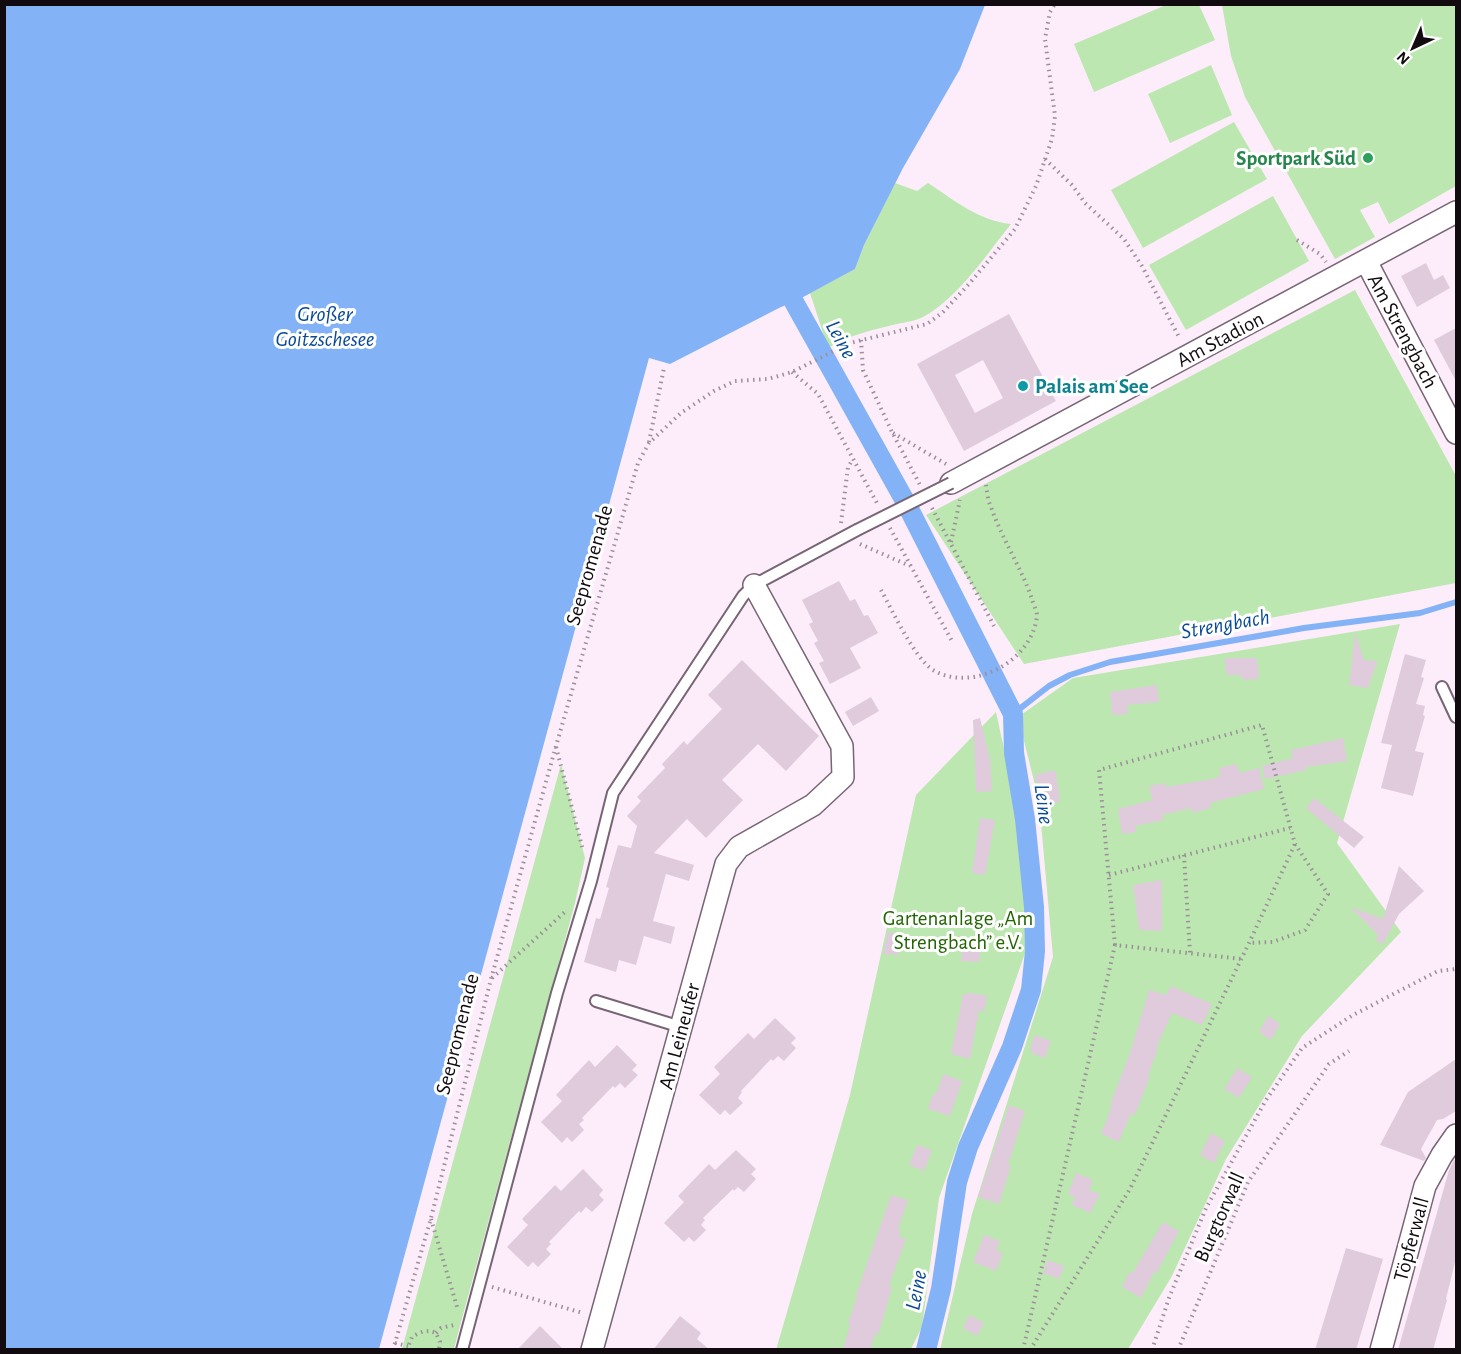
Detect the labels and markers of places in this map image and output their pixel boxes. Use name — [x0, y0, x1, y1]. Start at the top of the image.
place label: Sportpark Süd — [1236, 148, 1356, 169]
marker: Sportpark Süd — [1361, 151, 1375, 165]
place label: Palais am See — [1035, 376, 1149, 397]
marker: Palais am See — [1016, 379, 1030, 393]

